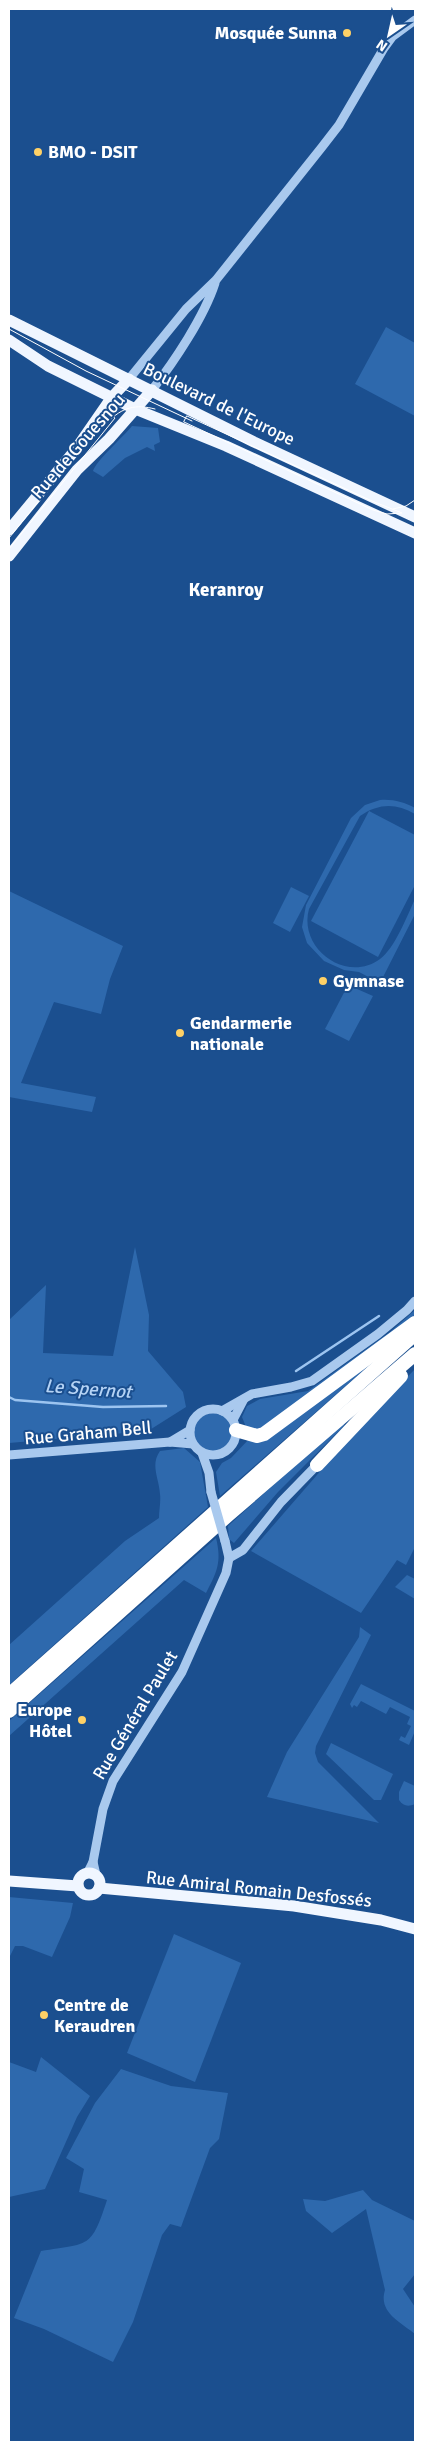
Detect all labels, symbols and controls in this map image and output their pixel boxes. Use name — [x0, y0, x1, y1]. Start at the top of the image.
north arrow — [364, 10, 414, 60]
place label: Mosquée Sunna — [214, 22, 337, 44]
marker: Mosquée Sunna — [341, 27, 353, 39]
text: N — [373, 36, 391, 55]
place label: BMO - DSIT — [48, 141, 138, 163]
marker: BMO - DSIT — [32, 146, 44, 158]
street label: Boulevard de l'Europe — [139, 358, 299, 450]
street label: Rue de Gouesnou — [26, 389, 130, 503]
district label: Keranroy — [189, 578, 264, 602]
place label: Gymnase — [333, 970, 404, 992]
marker: Gymnase — [317, 975, 329, 987]
place label: Gendarmerie nationale — [190, 1012, 292, 1055]
marker: Gendarmerie nationale — [174, 1027, 186, 1039]
water label: Le Spernot — [44, 1374, 135, 1404]
street label: Rue Graham Bell — [23, 1416, 153, 1450]
street label: Rue Général Paulet — [88, 1646, 182, 1784]
place label: Europe Hôtel — [17, 1699, 72, 1742]
marker: Europe Hôtel — [76, 1714, 88, 1726]
street label: Rue Amiral Romain Desfossés — [145, 1866, 373, 1912]
place label: Centre de Keraudren — [54, 1994, 136, 2037]
marker: Centre de Keraudren — [38, 2009, 50, 2021]

